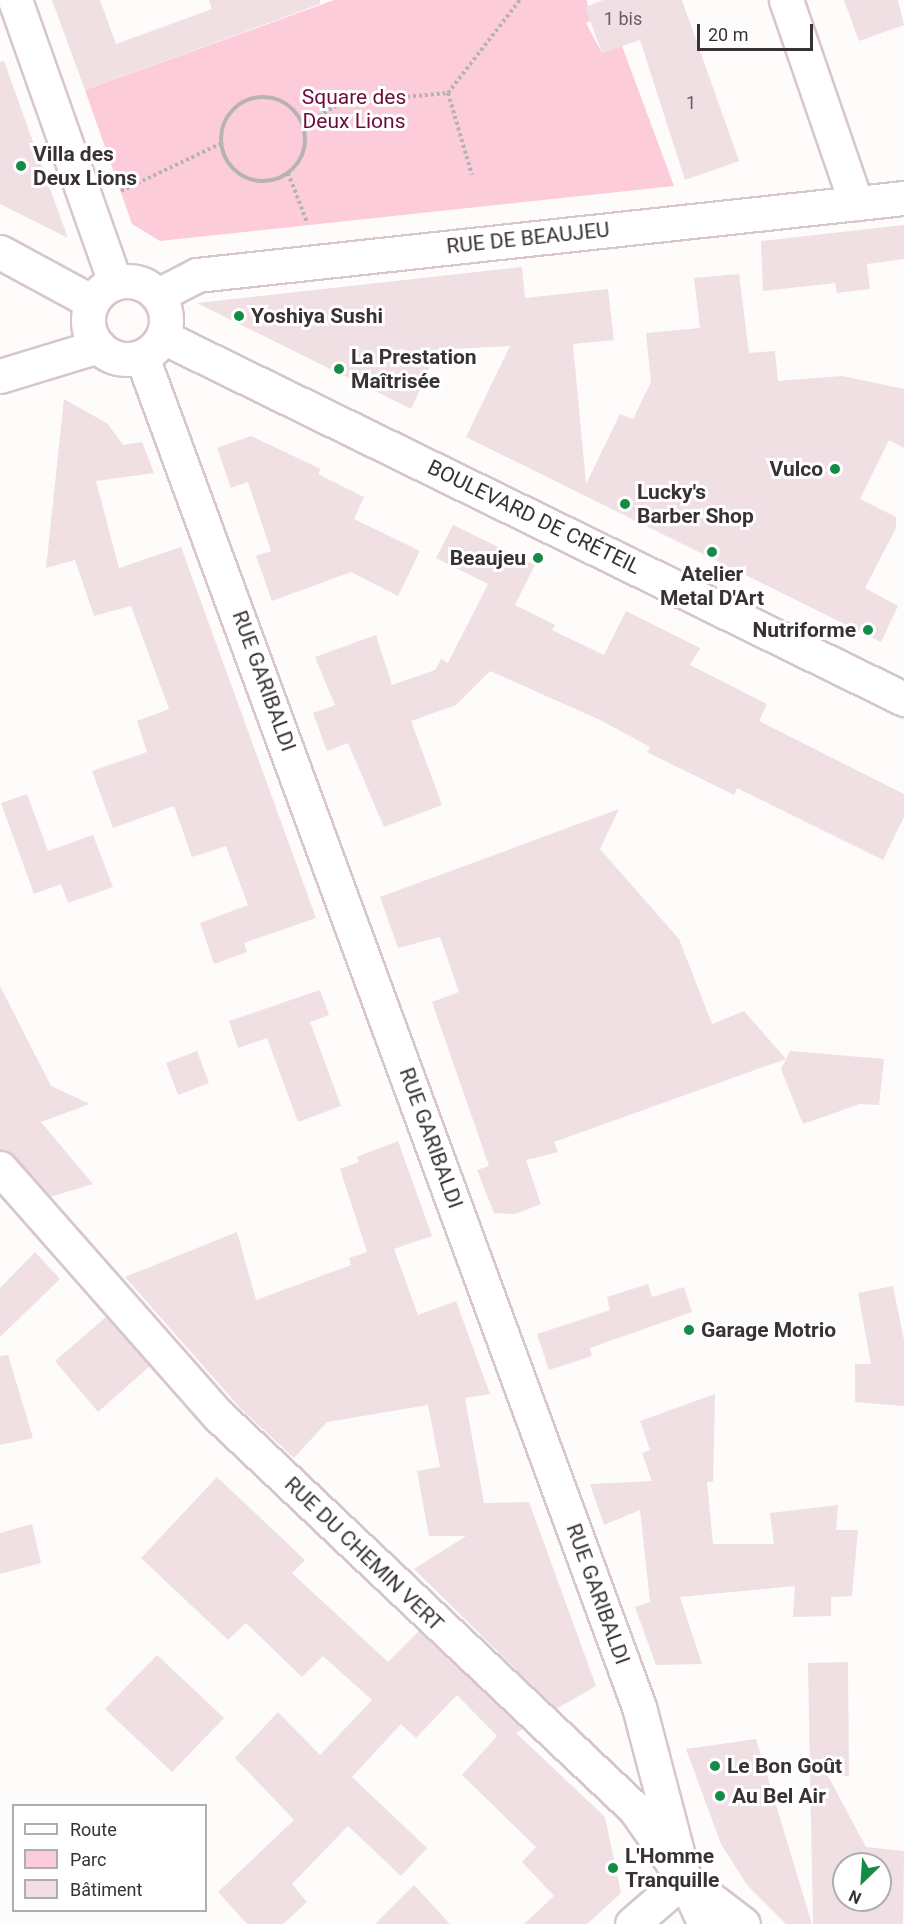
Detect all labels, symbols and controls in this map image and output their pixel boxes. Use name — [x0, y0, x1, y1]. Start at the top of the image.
house number: 1 bis — [604, 8, 642, 30]
scale bar — [700, 12, 816, 50]
text: 20 m — [708, 24, 748, 45]
park label: Square des Deux Lions — [302, 84, 406, 134]
house number: 1 — [686, 92, 696, 114]
place label: Villa des Deux Lions — [33, 141, 137, 191]
marker: Villa des Deux Lions — [14, 159, 28, 173]
street label: RUE DE BEAUJEU — [445, 217, 611, 259]
place label: Yoshiya Sushi — [251, 303, 383, 329]
marker: Yoshiya Sushi — [232, 309, 246, 323]
place label: La Prestation Maîtrisée — [351, 344, 477, 394]
marker: La Prestation Maîtrisée — [332, 362, 346, 376]
street label: BOULEVARD DE CRÉTEIL — [423, 454, 645, 580]
place label: Vulco — [769, 456, 823, 482]
marker: Vulco — [828, 462, 842, 476]
place label: Lucky's Barber Shop — [637, 479, 754, 529]
marker: Lucky's Barber Shop — [618, 497, 632, 511]
place label: Beaujeu — [450, 545, 526, 571]
marker: Atelier Metal D'Art — [705, 545, 719, 559]
marker: Beaujeu — [531, 551, 545, 565]
place label: Atelier Metal D'Art — [660, 561, 764, 611]
street label: RUE GARIBALDI — [227, 607, 301, 755]
place label: Nutriforme — [752, 617, 856, 643]
marker: Nutriforme — [861, 623, 875, 637]
street label: RUE GARIBALDI — [394, 1064, 468, 1212]
place label: Garage Motrio — [701, 1317, 836, 1343]
marker: Garage Motrio — [682, 1323, 696, 1337]
street label: RUE DU CHEMIN VERT — [279, 1472, 449, 1636]
street label: RUE GARIBALDI — [561, 1520, 635, 1668]
place label: Le Bon Goût — [727, 1753, 842, 1779]
marker: Le Bon Goût — [708, 1759, 722, 1773]
place label: Au Bel Air — [732, 1783, 826, 1809]
marker: Au Bel Air — [713, 1789, 727, 1803]
legend — [12, 1804, 207, 1912]
text: Route — [70, 1819, 117, 1840]
place label: L'Homme Tranquille — [625, 1843, 719, 1893]
text: Parc — [70, 1849, 106, 1870]
north arrow — [832, 1852, 892, 1912]
marker: L'Homme Tranquille — [606, 1861, 620, 1875]
text: Bâtiment — [70, 1879, 142, 1900]
text: N — [846, 1886, 864, 1908]

